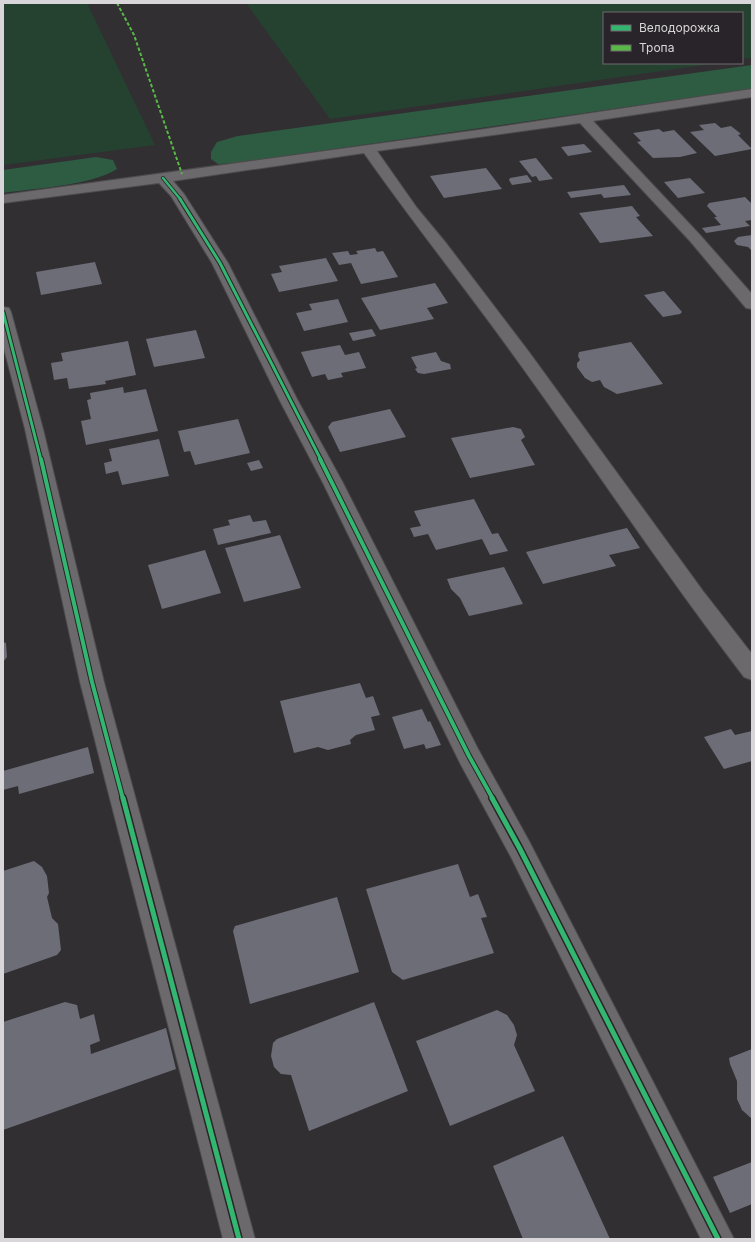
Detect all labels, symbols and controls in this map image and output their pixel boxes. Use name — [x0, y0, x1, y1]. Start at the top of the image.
legend — [603, 12, 743, 64]
text: Велодорожка — [639, 20, 720, 35]
text: Тропа — [639, 40, 674, 55]

